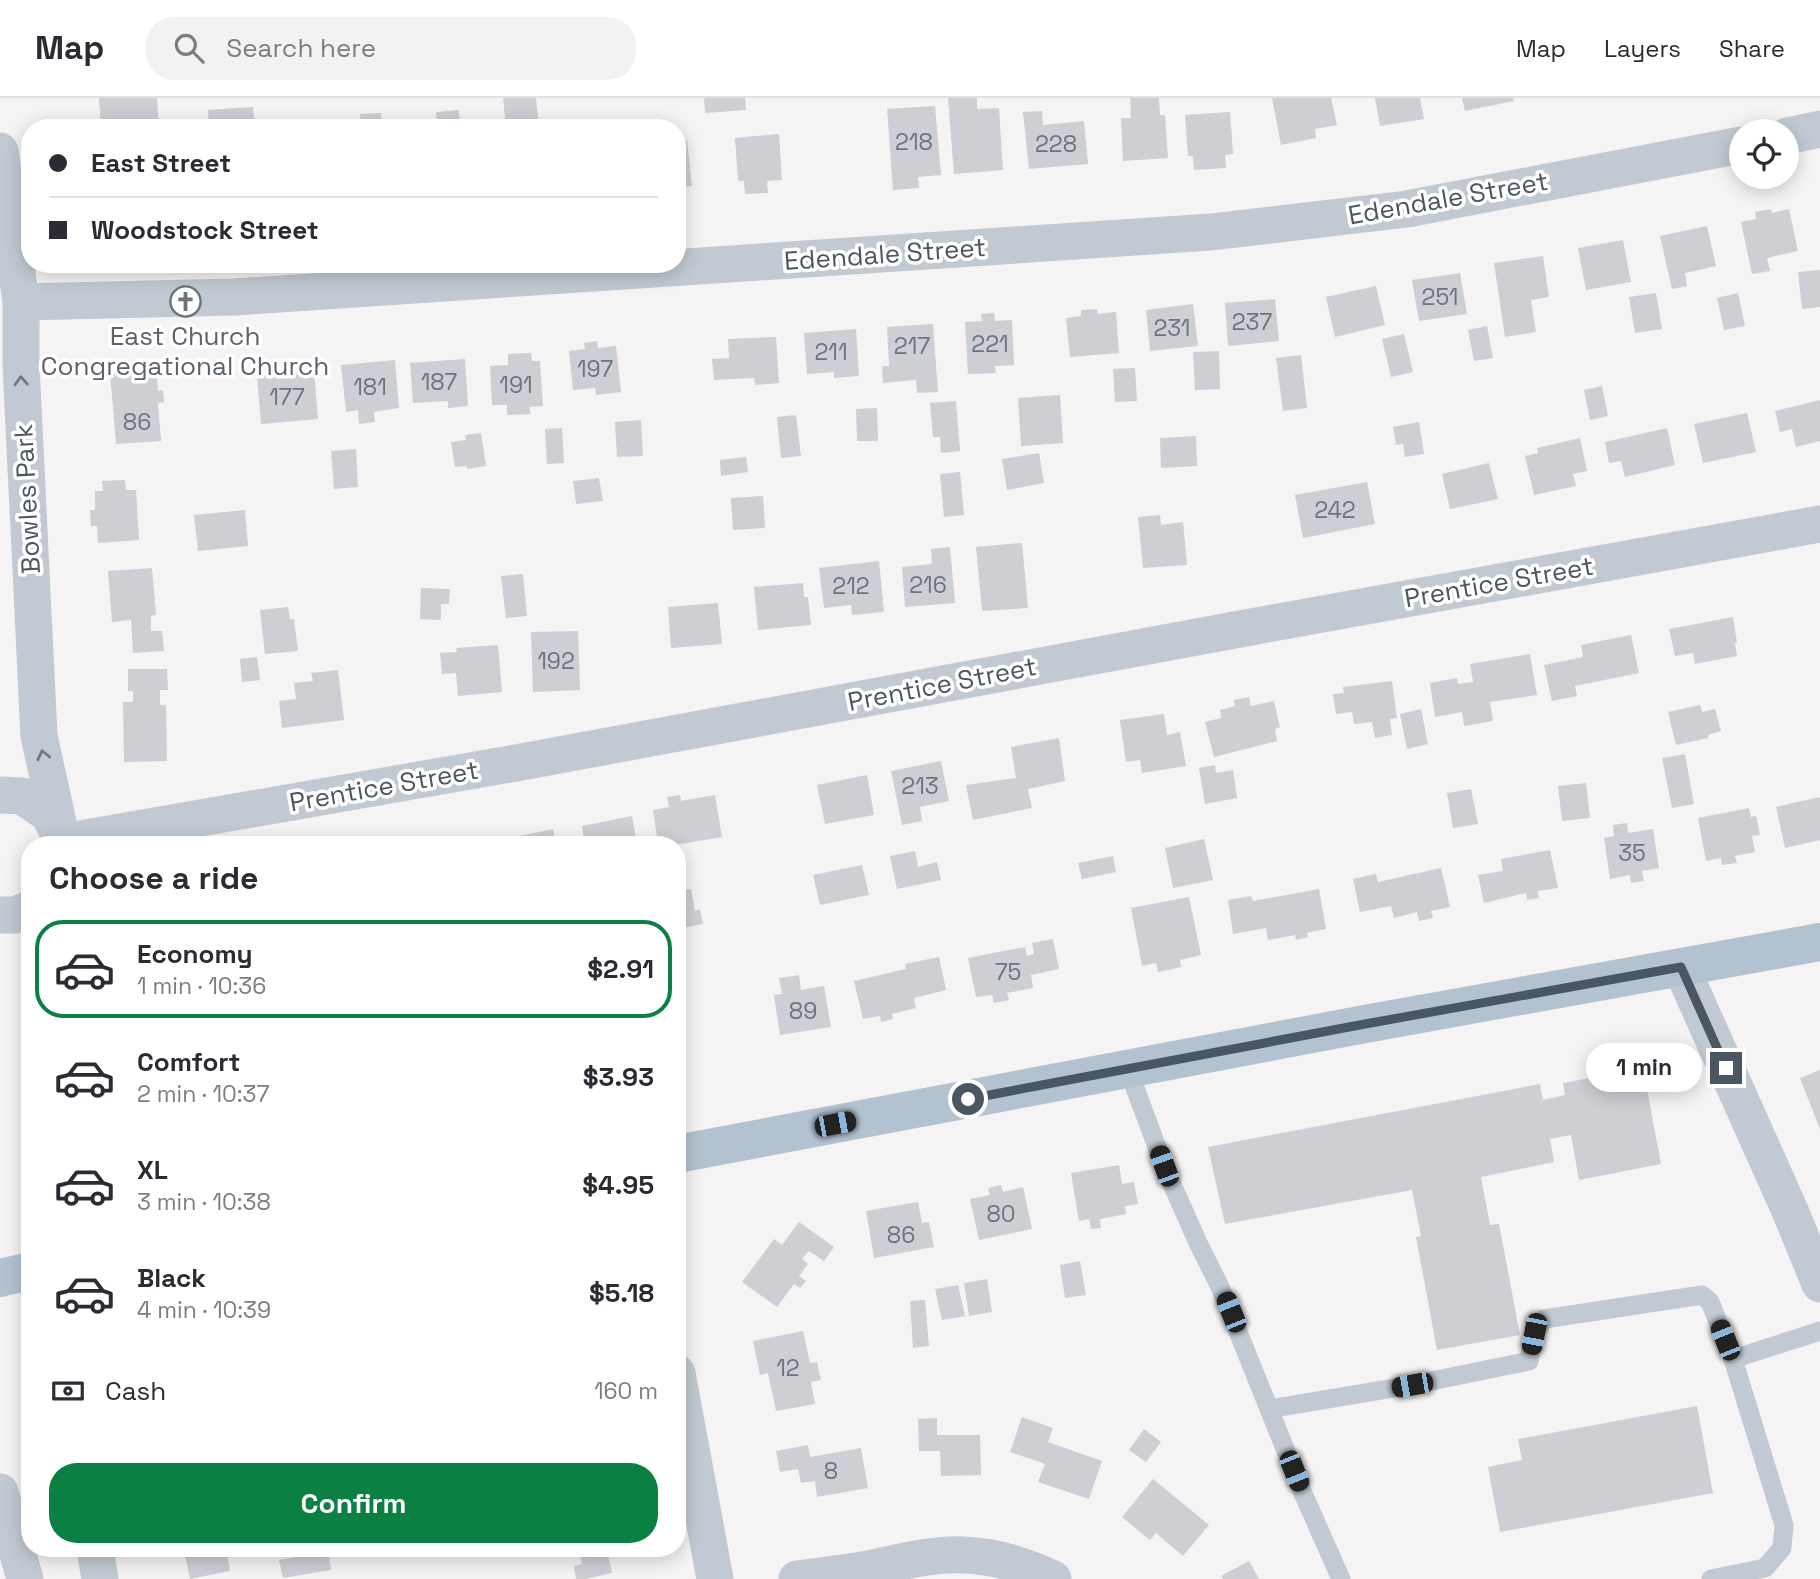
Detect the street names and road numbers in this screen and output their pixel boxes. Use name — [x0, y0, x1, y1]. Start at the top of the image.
street label: Edendale Street — [1345, 164, 1551, 232]
street label: Edendale Street — [783, 230, 987, 278]
street label: Bowles Park — [6, 423, 48, 575]
street label: Prentice Street — [1402, 549, 1596, 615]
street label: Prentice Street — [845, 649, 1039, 719]
street label: Prentice Street — [287, 753, 481, 819]

